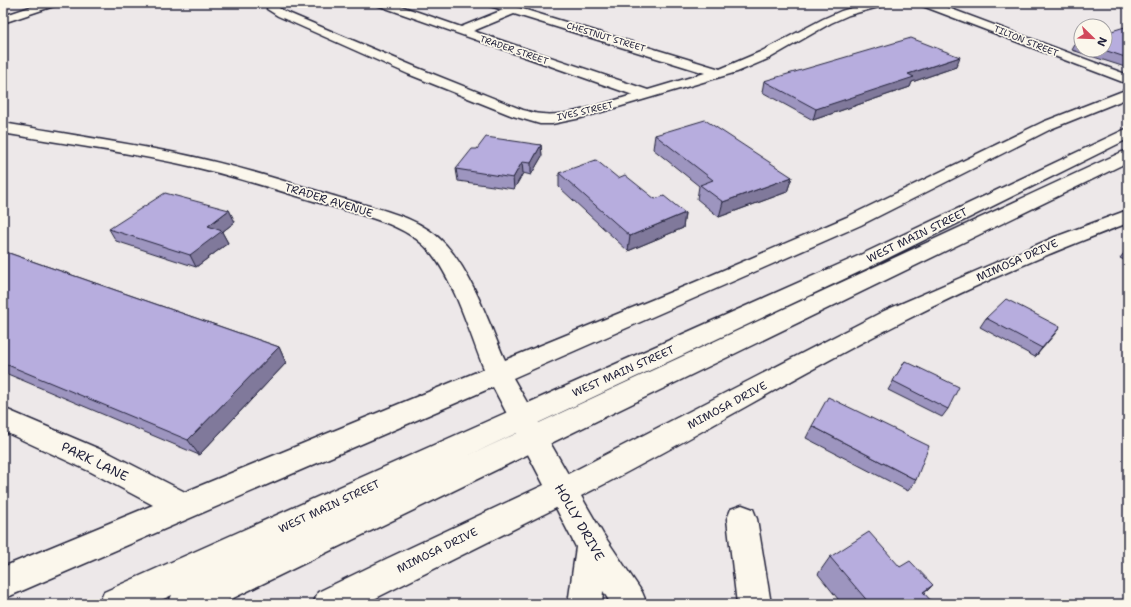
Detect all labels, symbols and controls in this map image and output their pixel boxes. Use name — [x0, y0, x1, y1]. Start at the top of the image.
north arrow — [1073, 18, 1113, 58]
street label: CHESTNUT STREET — [565, 19, 647, 55]
street label: TILTON STREET — [992, 23, 1060, 60]
street label: TRADER STREET — [478, 33, 550, 67]
text: N — [1093, 35, 1110, 49]
street label: IVES STREET — [556, 99, 615, 123]
street label: TRADER AVENUE — [283, 180, 375, 221]
street label: WEST MAIN STREET — [864, 204, 970, 266]
street label: MIMOSA DRIVE — [974, 236, 1061, 285]
street label: WEST MAIN STREET — [570, 342, 677, 401]
street label: MIMOSA DRIVE — [685, 378, 770, 433]
street label: PARK LANE — [58, 438, 131, 485]
street label: WEST MAIN STREET — [276, 476, 383, 537]
street label: HOLLY DRIVE — [551, 481, 608, 564]
street label: MIMOSA DRIVE — [394, 524, 480, 576]

